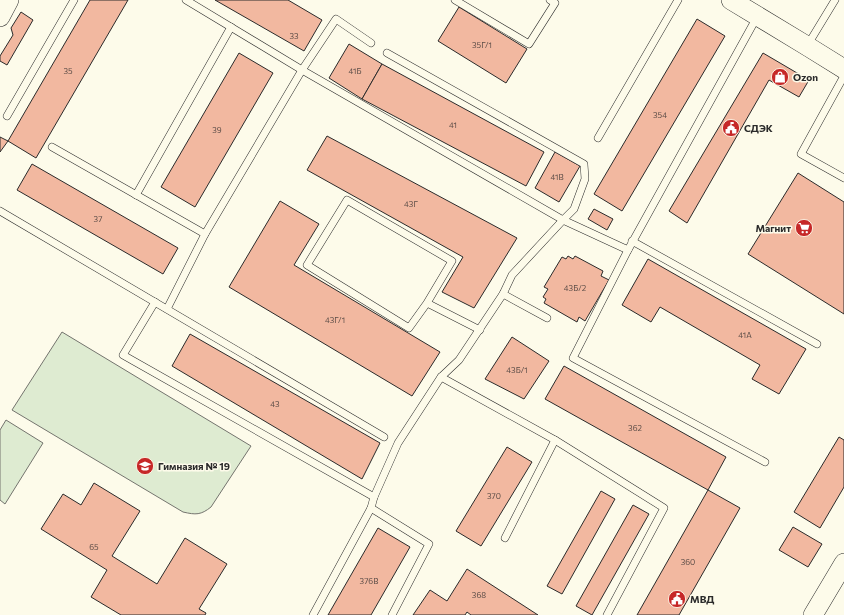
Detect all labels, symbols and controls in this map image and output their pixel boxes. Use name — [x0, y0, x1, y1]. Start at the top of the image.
house number: 33 — [289, 31, 299, 41]
house number: 35Г/1 — [472, 40, 492, 50]
house number: 35 — [63, 66, 73, 76]
house number: 41Б — [349, 66, 362, 76]
shop icon: Ozon — [770, 67, 790, 87]
place label: Ozon — [793, 71, 818, 83]
house number: 354 — [653, 110, 667, 120]
public building icon: СДЭК — [721, 118, 741, 138]
house number: 41 — [449, 120, 457, 130]
place label: СДЭК — [744, 122, 773, 134]
house number: 39 — [212, 125, 222, 135]
house number: 41В — [550, 172, 564, 182]
house number: 43Г — [404, 199, 418, 209]
house number: 37 — [94, 214, 102, 224]
supermarket icon: Магнит — [794, 218, 814, 238]
place label: Магнит — [755, 222, 791, 234]
house number: 43Б/2 — [564, 283, 587, 293]
house number: 43Г/1 — [325, 315, 345, 325]
house number: 41А — [738, 330, 752, 340]
house number: 43Б/1 — [506, 365, 528, 375]
house number: 43 — [270, 399, 280, 409]
house number: 362 — [628, 423, 642, 433]
school or university icon: Гимназия № 19 — [135, 456, 155, 476]
place label: Гимназия № 19 — [158, 460, 230, 472]
house number: 370 — [487, 491, 501, 501]
house number: 65 — [89, 542, 99, 552]
house number: 360 — [681, 557, 695, 567]
house number: 376В — [360, 576, 378, 586]
public building icon: МВД — [667, 589, 687, 609]
house number: 368 — [472, 590, 486, 600]
place label: МВД — [690, 593, 714, 605]

